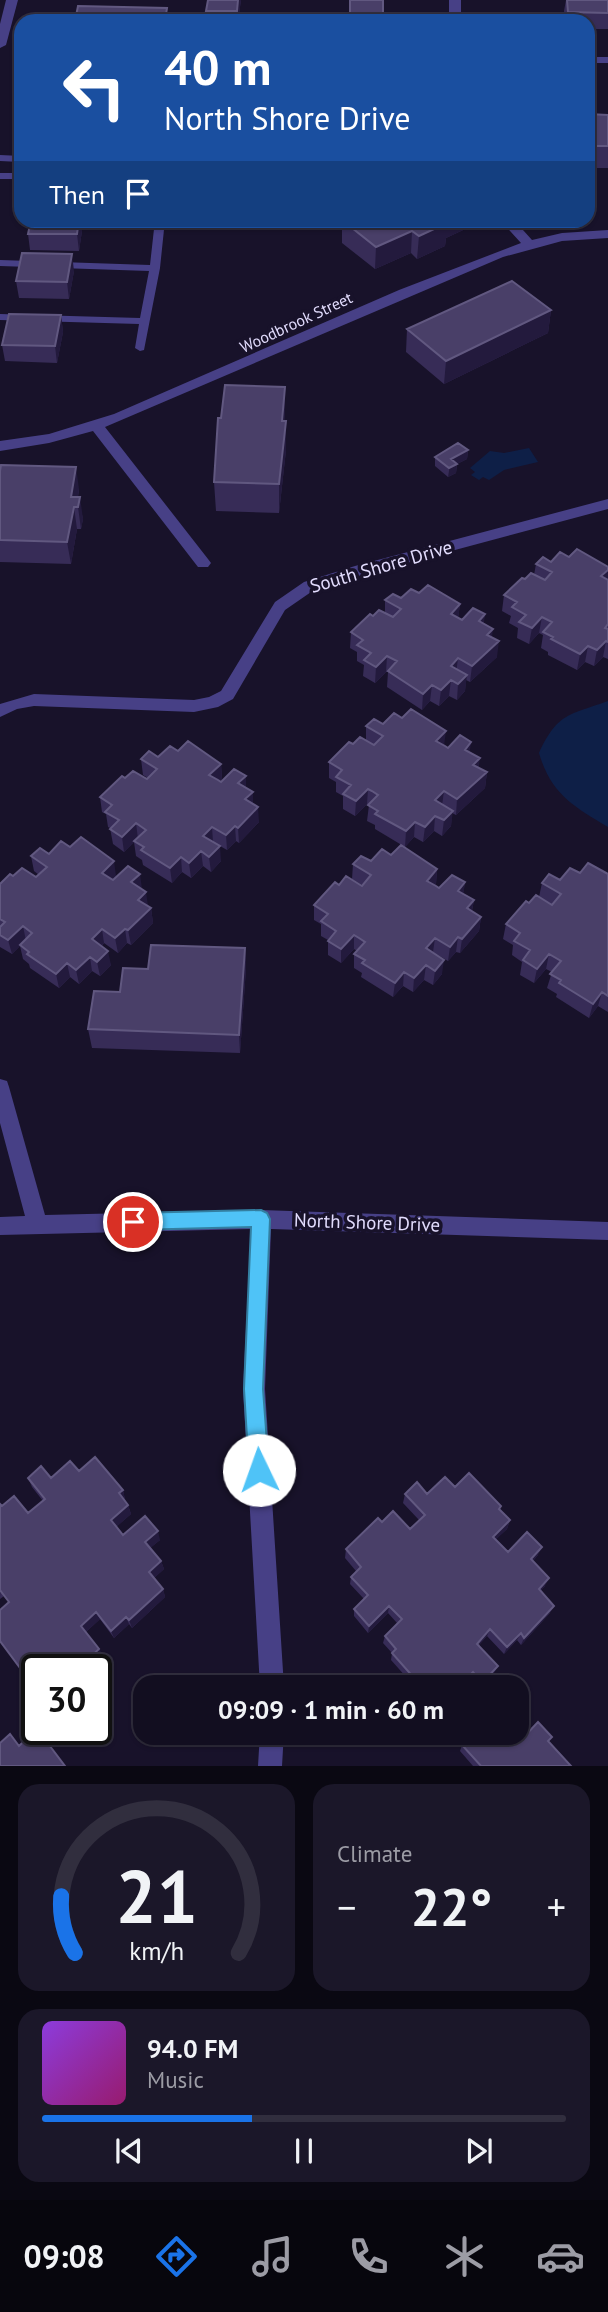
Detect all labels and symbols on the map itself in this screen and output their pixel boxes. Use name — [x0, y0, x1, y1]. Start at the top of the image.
street label: Woodbrook Street — [237, 287, 356, 357]
street label: South Shore Drive — [307, 534, 455, 598]
pin — [103, 1192, 163, 1252]
street label: North Shore Drive — [293, 1207, 441, 1237]
position arrow — [222, 1433, 296, 1507]
speed limit sign: 30 — [21, 1654, 112, 1745]

